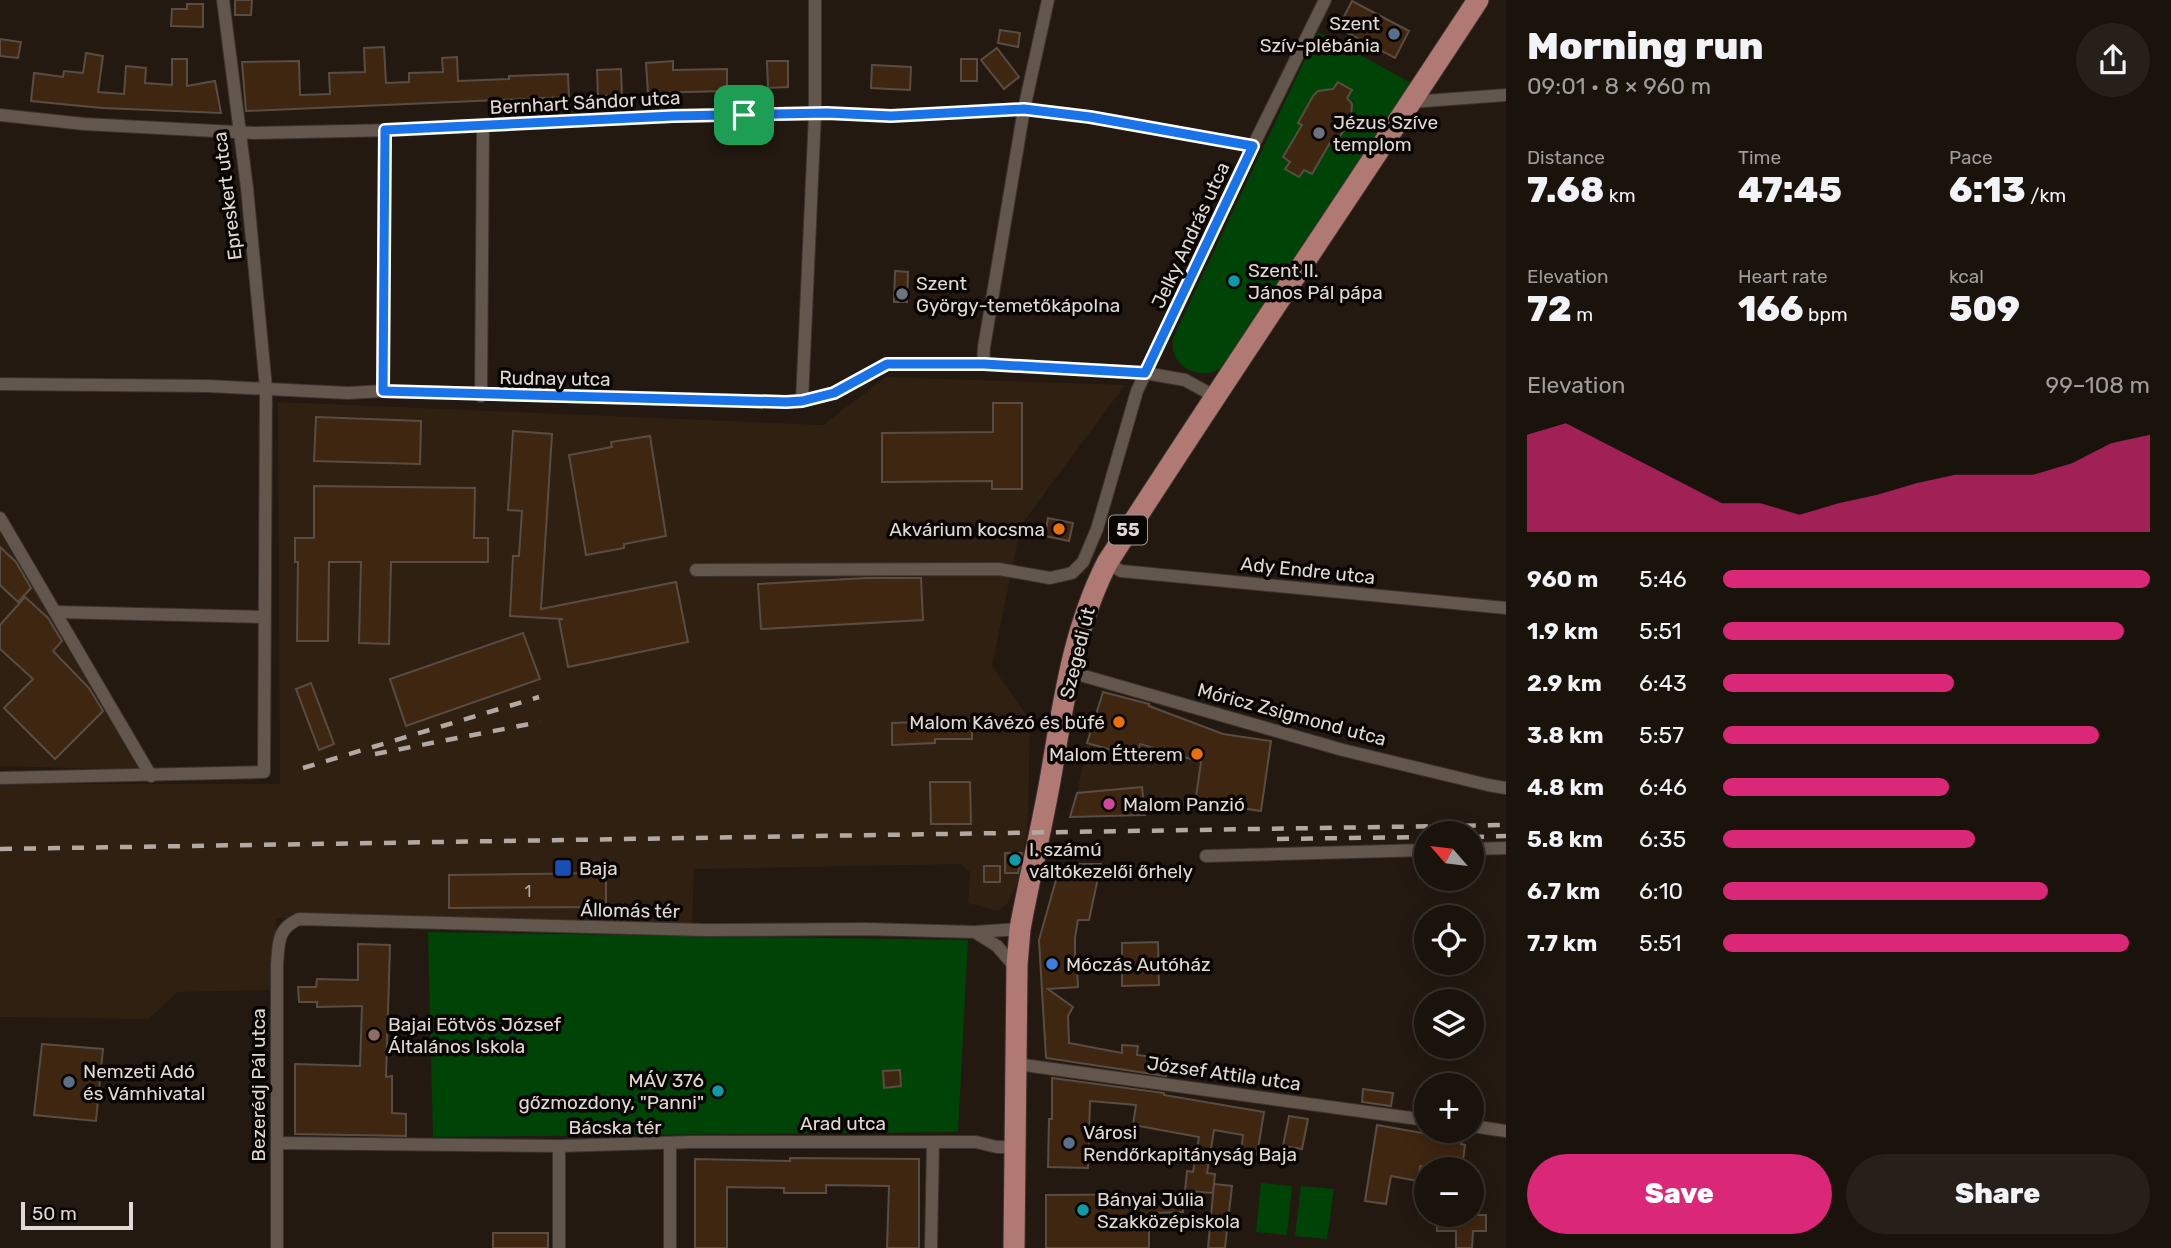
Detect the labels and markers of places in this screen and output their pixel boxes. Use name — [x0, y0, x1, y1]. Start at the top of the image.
place label: Szent Szív-plébánia — [1260, 12, 1381, 57]
marker: Szent Szív-plébánia — [1386, 26, 1402, 42]
pin — [714, 85, 774, 145]
place label: Jézus Szíve templom — [1333, 111, 1438, 156]
marker: Jézus Szíve templom — [1311, 125, 1327, 141]
place label: Szent II. János Pál pápa — [1248, 259, 1383, 304]
place label: Szent György-temetőkápolna — [916, 272, 1120, 317]
marker: Szent II. János Pál pápa — [1226, 273, 1242, 289]
marker: Szent György-temetőkápolna — [894, 286, 910, 302]
place label: Akvárium kocsma — [889, 518, 1045, 541]
marker: Akvárium kocsma — [1051, 521, 1067, 537]
place label: Malom Kávézó és büfé — [909, 711, 1105, 734]
marker: Malom Kávézó és büfé — [1111, 714, 1127, 730]
place label: Malom Étterem — [1049, 743, 1183, 766]
marker: Malom Étterem — [1189, 746, 1205, 762]
place label: Malom Panzió — [1123, 793, 1245, 816]
marker: Malom Panzió — [1101, 796, 1117, 812]
place label: I. számú váltókezelői őrhely — [1029, 838, 1193, 883]
marker: I. számú váltókezelői őrhely — [1007, 852, 1023, 868]
place label: Baja — [579, 857, 618, 880]
marker: Baja — [553, 858, 573, 878]
place label: Móczás Autóház — [1066, 953, 1211, 976]
marker: Móczás Autóház — [1044, 956, 1060, 972]
place label: Bajai Eötvös József Általános Iskola — [388, 1013, 562, 1058]
marker: Bajai Eötvös József Általános Iskola — [366, 1027, 382, 1043]
place label: Nemzeti Adó és Vámhivatal — [83, 1060, 205, 1105]
place label: MÁV 376 gőzmozdony, "Panni" — [518, 1069, 704, 1114]
marker: Nemzeti Adó és Vámhivatal — [61, 1074, 77, 1090]
marker: MÁV 376 gőzmozdony, "Panni" — [710, 1083, 726, 1099]
place label: Városi Rendőrkapitányság Baja — [1083, 1121, 1297, 1166]
marker: Városi Rendőrkapitányság Baja — [1061, 1135, 1077, 1151]
place label: Bányai Júlia Szakközépiskola — [1097, 1188, 1240, 1233]
marker: Bányai Júlia Szakközépiskola — [1075, 1202, 1091, 1218]

